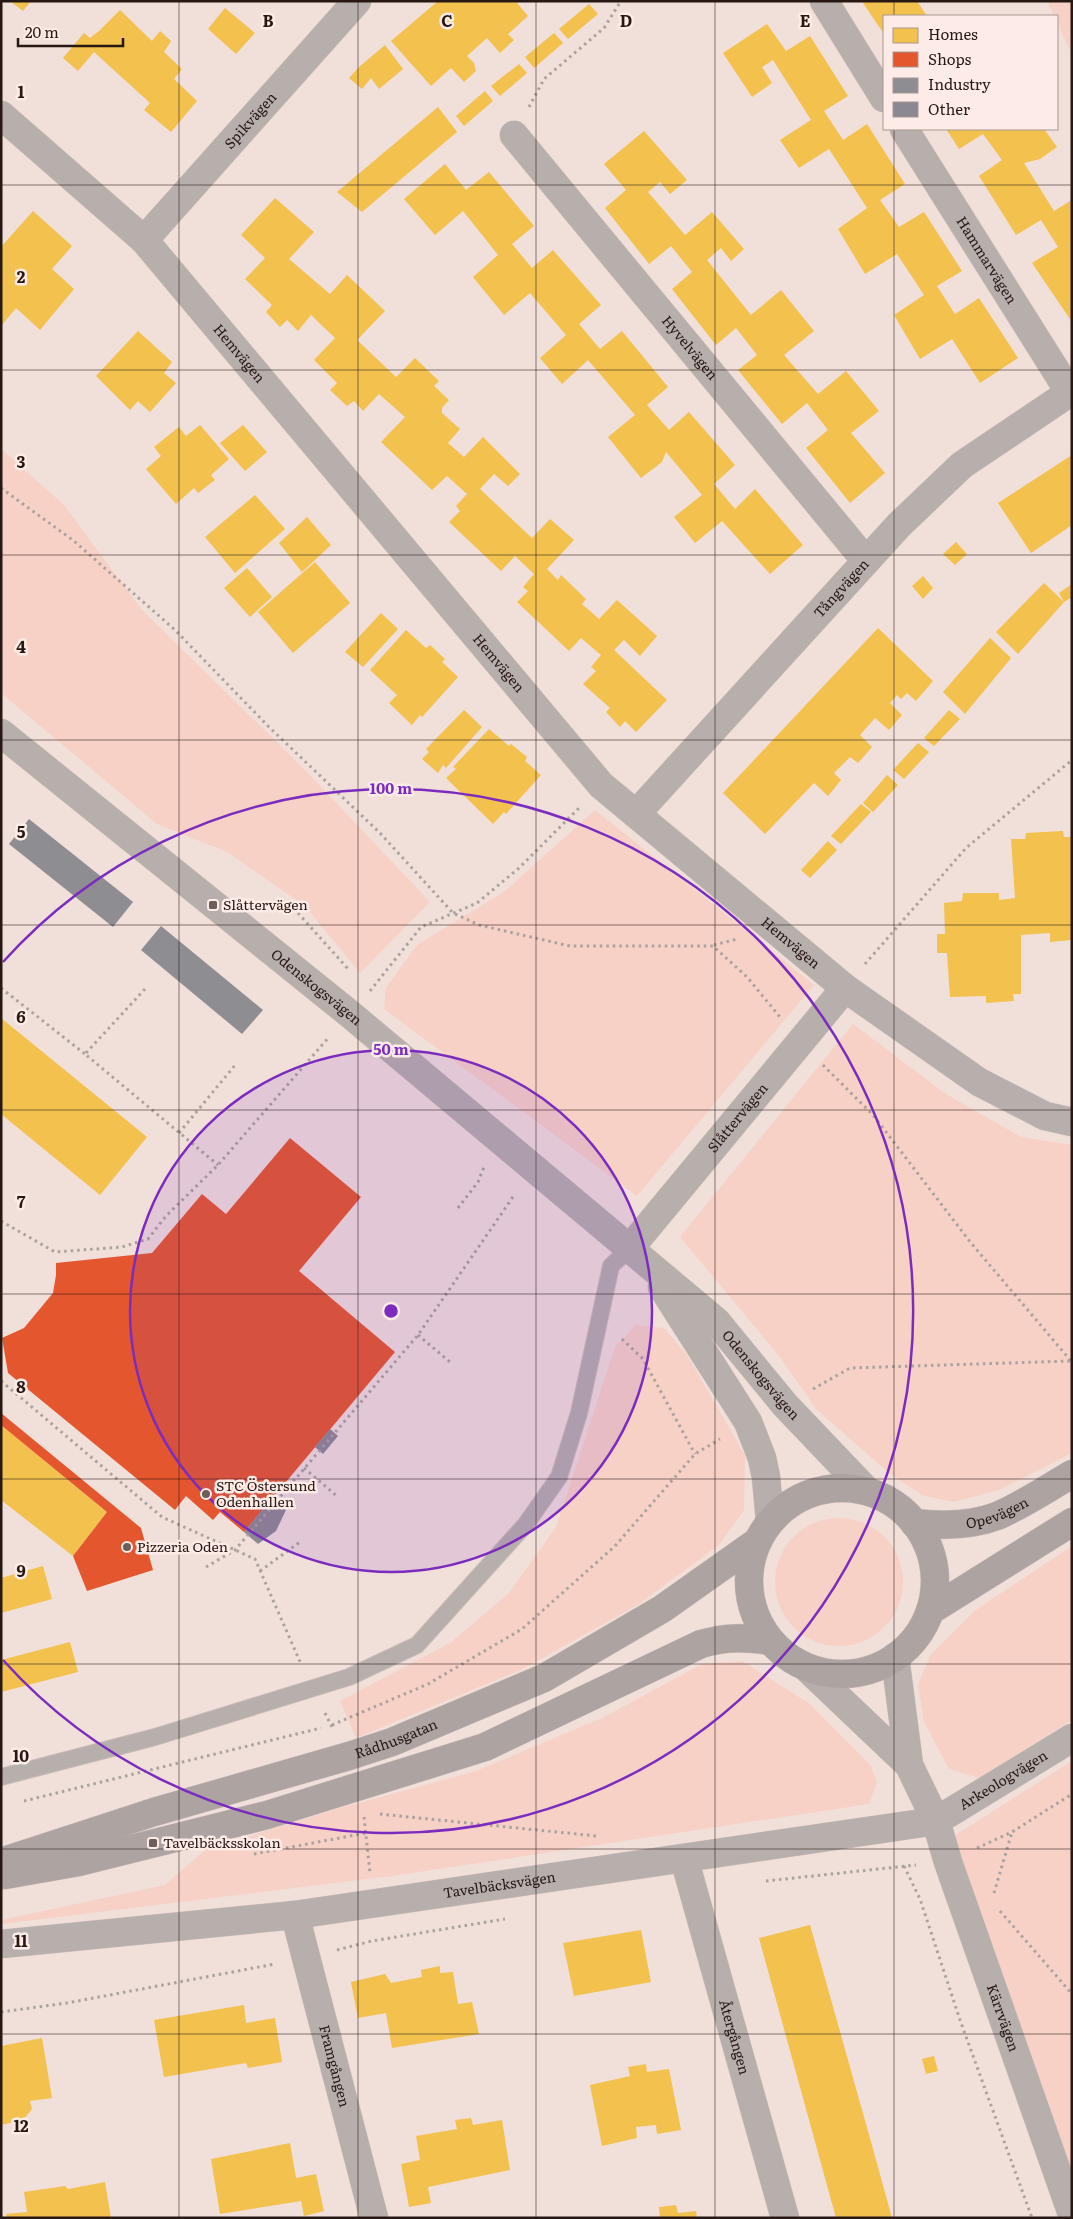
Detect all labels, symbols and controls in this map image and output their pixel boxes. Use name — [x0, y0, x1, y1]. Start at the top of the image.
text: B — [262, 8, 274, 32]
text: C — [441, 8, 453, 32]
text: D — [620, 8, 632, 32]
text: E — [800, 8, 811, 32]
scale bar — [18, 15, 122, 47]
legend — [883, 15, 1058, 130]
text: 20 m — [25, 20, 59, 43]
text: Homes — [928, 22, 978, 45]
text: Shops — [928, 47, 971, 70]
text: Industry — [928, 72, 991, 95]
text: 1 — [18, 79, 25, 103]
street label: Spikvägen — [219, 87, 280, 153]
text: Other — [928, 97, 970, 120]
street label: Hammarvägen — [952, 212, 1022, 307]
text: 2 — [17, 264, 26, 288]
street label: Hyvelvägen — [658, 311, 723, 384]
street label: Hemvägen — [209, 319, 270, 387]
text: 3 — [17, 449, 26, 473]
street label: Tångvägen — [808, 554, 873, 622]
street label: Hemvägen — [469, 629, 530, 696]
text: 4 — [16, 634, 26, 658]
text: 100 m — [370, 776, 412, 799]
text: 5 — [17, 819, 26, 843]
place label: Slåttervägen — [223, 894, 308, 914]
marker: Slåttervägen — [207, 899, 219, 911]
street label: Hemvägen — [758, 912, 825, 973]
street label: Odenskogsvägen — [267, 944, 367, 1029]
text: 6 — [16, 1004, 26, 1028]
text: 50 m — [373, 1037, 409, 1060]
street label: Slåttervägen — [702, 1078, 772, 1156]
text: 7 — [17, 1189, 26, 1213]
centre of rings — [382, 1302, 400, 1320]
street label: Odenskogsvägen — [718, 1325, 805, 1424]
text: 8 — [16, 1374, 26, 1398]
place label: STC Östersund Odenhallen — [216, 1475, 316, 1511]
marker: STC Östersund Odenhallen — [200, 1488, 212, 1500]
street label: Opevägen — [964, 1491, 1032, 1532]
place label: Pizzeria Oden — [137, 1536, 228, 1556]
marker: Pizzeria Oden — [121, 1541, 133, 1553]
text: 9 — [16, 1558, 26, 1582]
street label: Rådhusgatan — [352, 1713, 440, 1763]
text: 10 — [13, 1743, 29, 1767]
street label: Arkeologvägen — [955, 1744, 1051, 1814]
place label: Tavelbäcksskolan — [163, 1832, 281, 1852]
marker: Tavelbäcksskolan — [147, 1837, 159, 1849]
street label: Tavelbäcksvägen — [442, 1866, 557, 1902]
text: 11 — [14, 1928, 28, 1952]
street label: Kärrvägen — [983, 1981, 1025, 2054]
street label: Återgången — [715, 1997, 755, 2077]
street label: Framgången — [315, 2022, 356, 2109]
text: 12 — [13, 2113, 29, 2137]

